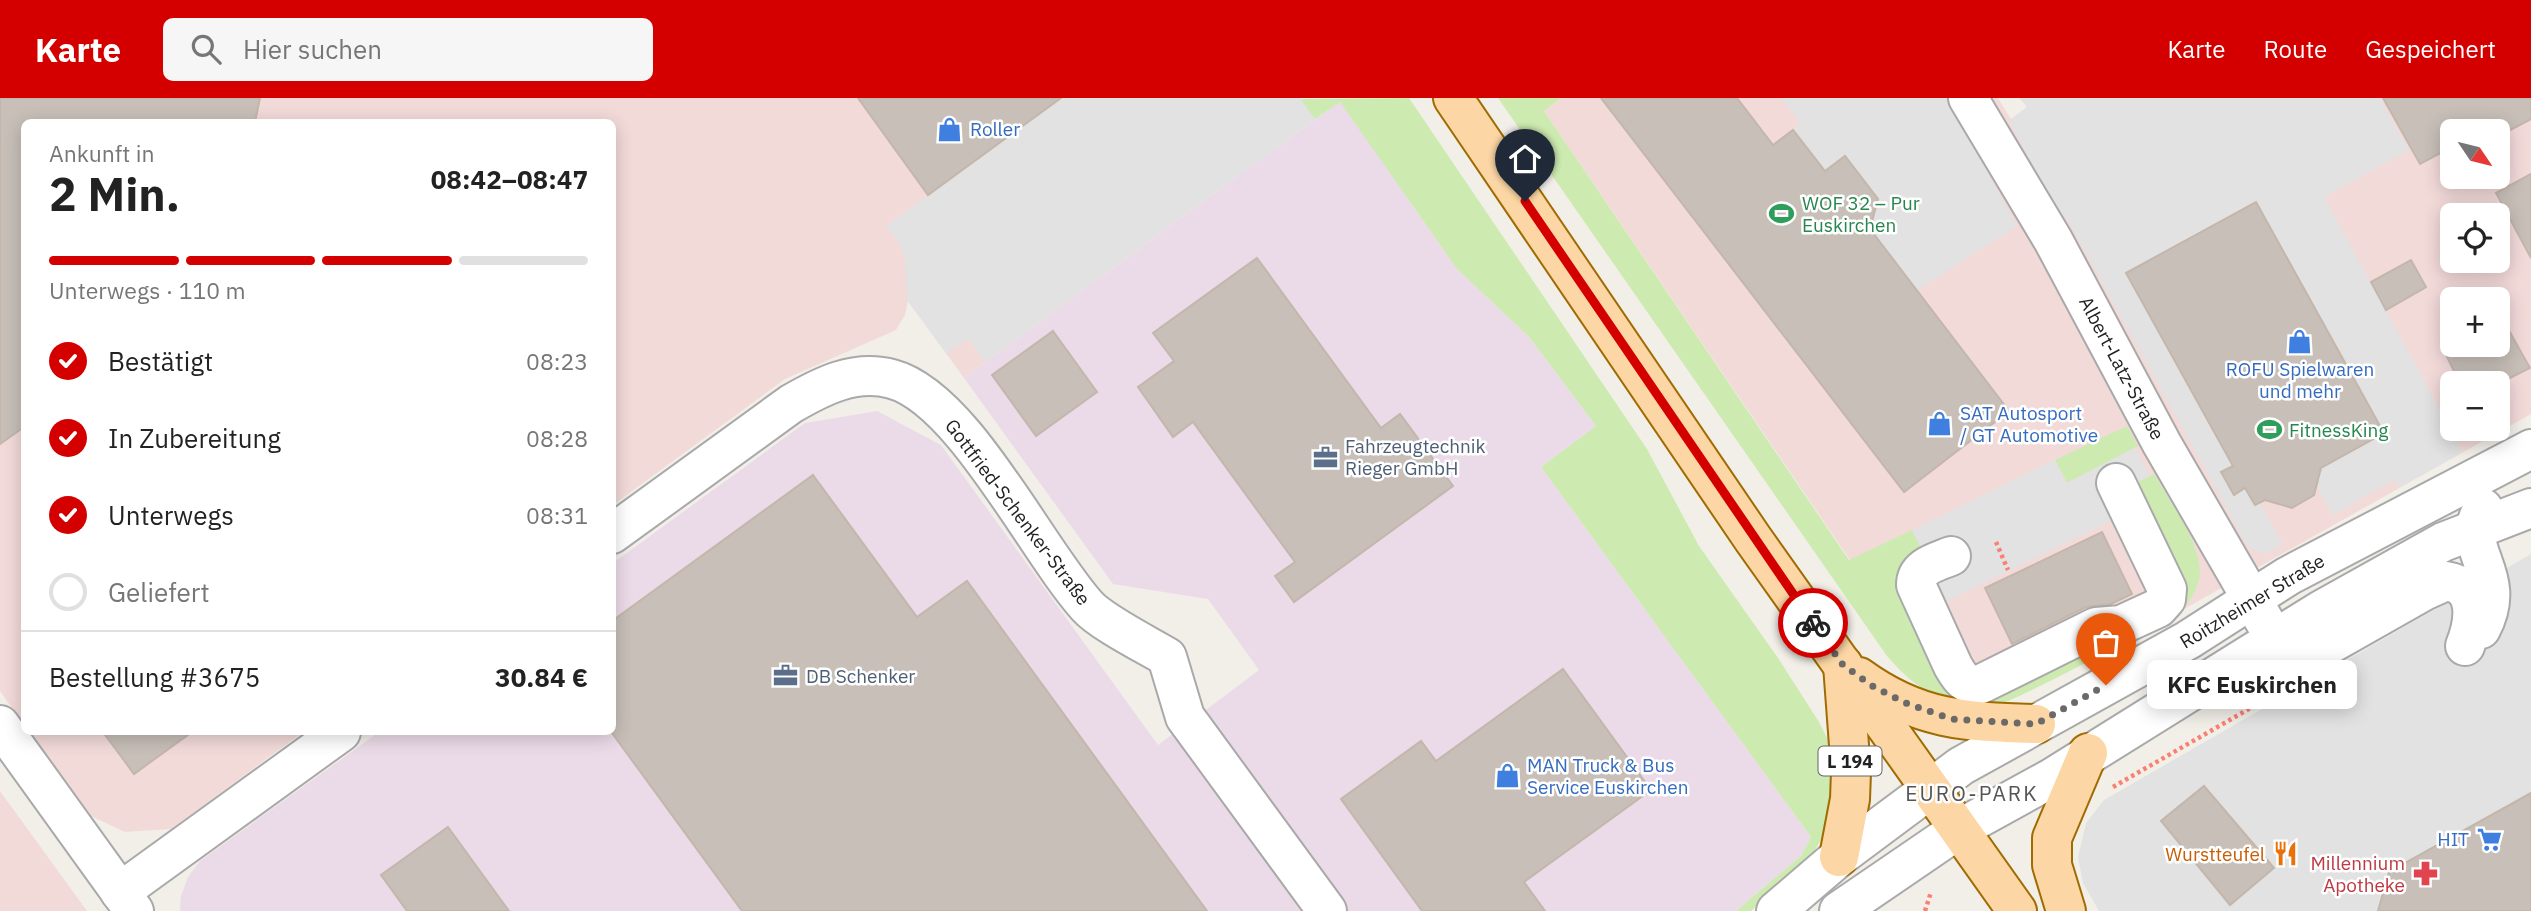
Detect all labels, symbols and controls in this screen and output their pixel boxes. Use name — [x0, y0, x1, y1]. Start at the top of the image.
search box — [163, 18, 653, 81]
text: Karte — [35, 28, 121, 71]
icon: search — [187, 30, 225, 68]
text: Hier suchen — [243, 32, 382, 66]
text: Karte — [2167, 33, 2226, 65]
text: Route — [2264, 33, 2327, 65]
text: Gespeichert — [2365, 33, 2496, 65]
shop icon: Roller — [936, 115, 964, 143]
place label: Roller — [970, 117, 1020, 141]
north arrow — [2440, 119, 2510, 189]
map controls — [2440, 119, 2510, 441]
pin — [1495, 129, 1555, 201]
text: Ankunft in — [49, 138, 155, 168]
icon: home — [1506, 140, 1544, 178]
text: 08:42–08:47 — [431, 162, 588, 196]
text: 2 Min. — [49, 164, 180, 224]
place label: WOF 32 – Pur Euskirchen — [1802, 191, 1920, 237]
sports icon: WOF 32 – Pur Euskirchen — [1768, 200, 1796, 228]
button: locate — [2440, 203, 2510, 273]
text: Unterwegs · 110 m — [49, 275, 246, 305]
button: + — [2440, 287, 2510, 357]
street label: Albert-Latz-Straße — [2074, 292, 2170, 444]
shop icon: ROFU Spielwaren und mehr — [2286, 327, 2314, 355]
icon: check — [49, 342, 87, 380]
text: Bestätigt — [108, 344, 213, 378]
text: 08:23 — [526, 346, 588, 376]
place label: ROFU Spielwaren und mehr — [2226, 357, 2374, 403]
button: − — [2440, 371, 2510, 441]
place label: SAT Autosport / GT Automotive — [1960, 401, 2098, 447]
shop icon: SAT Autosport / GT Automotive — [1926, 410, 1954, 438]
street label: Gottfried-Schenker-Straße — [940, 414, 1096, 610]
sports icon: FitnessKing — [2255, 416, 2283, 444]
place label: FitnessKing — [2289, 418, 2388, 442]
icon: check — [49, 419, 87, 457]
text: In Zubereitung — [108, 421, 281, 455]
text: 08:28 — [526, 423, 588, 453]
place label: Fahrzeugtechnik Rieger GmbH — [1345, 434, 1486, 480]
office icon: Fahrzeugtechnik Rieger GmbH — [1311, 443, 1339, 471]
icon: check — [49, 496, 87, 534]
text: Unterwegs — [108, 498, 234, 532]
text: 08:31 — [526, 500, 588, 530]
street label: Roitzheimer Straße — [2175, 548, 2329, 654]
text: Geliefert — [108, 575, 210, 609]
courier — [1778, 588, 1848, 658]
icon: bike — [1794, 604, 1832, 642]
pin — [2076, 613, 2136, 685]
icon: bag — [2087, 624, 2125, 662]
text: Bestellung #3675 — [49, 660, 260, 694]
text: 30.84 € — [495, 660, 588, 694]
callout: KFC Euskirchen — [2148, 660, 2358, 710]
office icon: DB Schenker — [772, 662, 800, 690]
place label: DB Schenker — [806, 664, 915, 688]
text: KFC Euskirchen — [2167, 669, 2337, 699]
road number: L 194 — [1818, 746, 1882, 776]
place label: MAN Truck & Bus Service Euskirchen — [1527, 753, 1688, 799]
shop icon: MAN Truck & Bus Service Euskirchen — [1493, 762, 1521, 790]
district label: EURO-PARK — [1905, 779, 2039, 807]
supermarket icon: HIT — [2475, 825, 2503, 853]
place label: HIT — [2437, 827, 2469, 851]
restaurant icon: Wurstteufel — [2271, 840, 2299, 868]
place label: Wurstteufel — [2165, 842, 2265, 866]
place label: Millennium Apotheke — [2310, 851, 2405, 897]
pharmacy icon: Millennium Apotheke — [2411, 860, 2439, 888]

